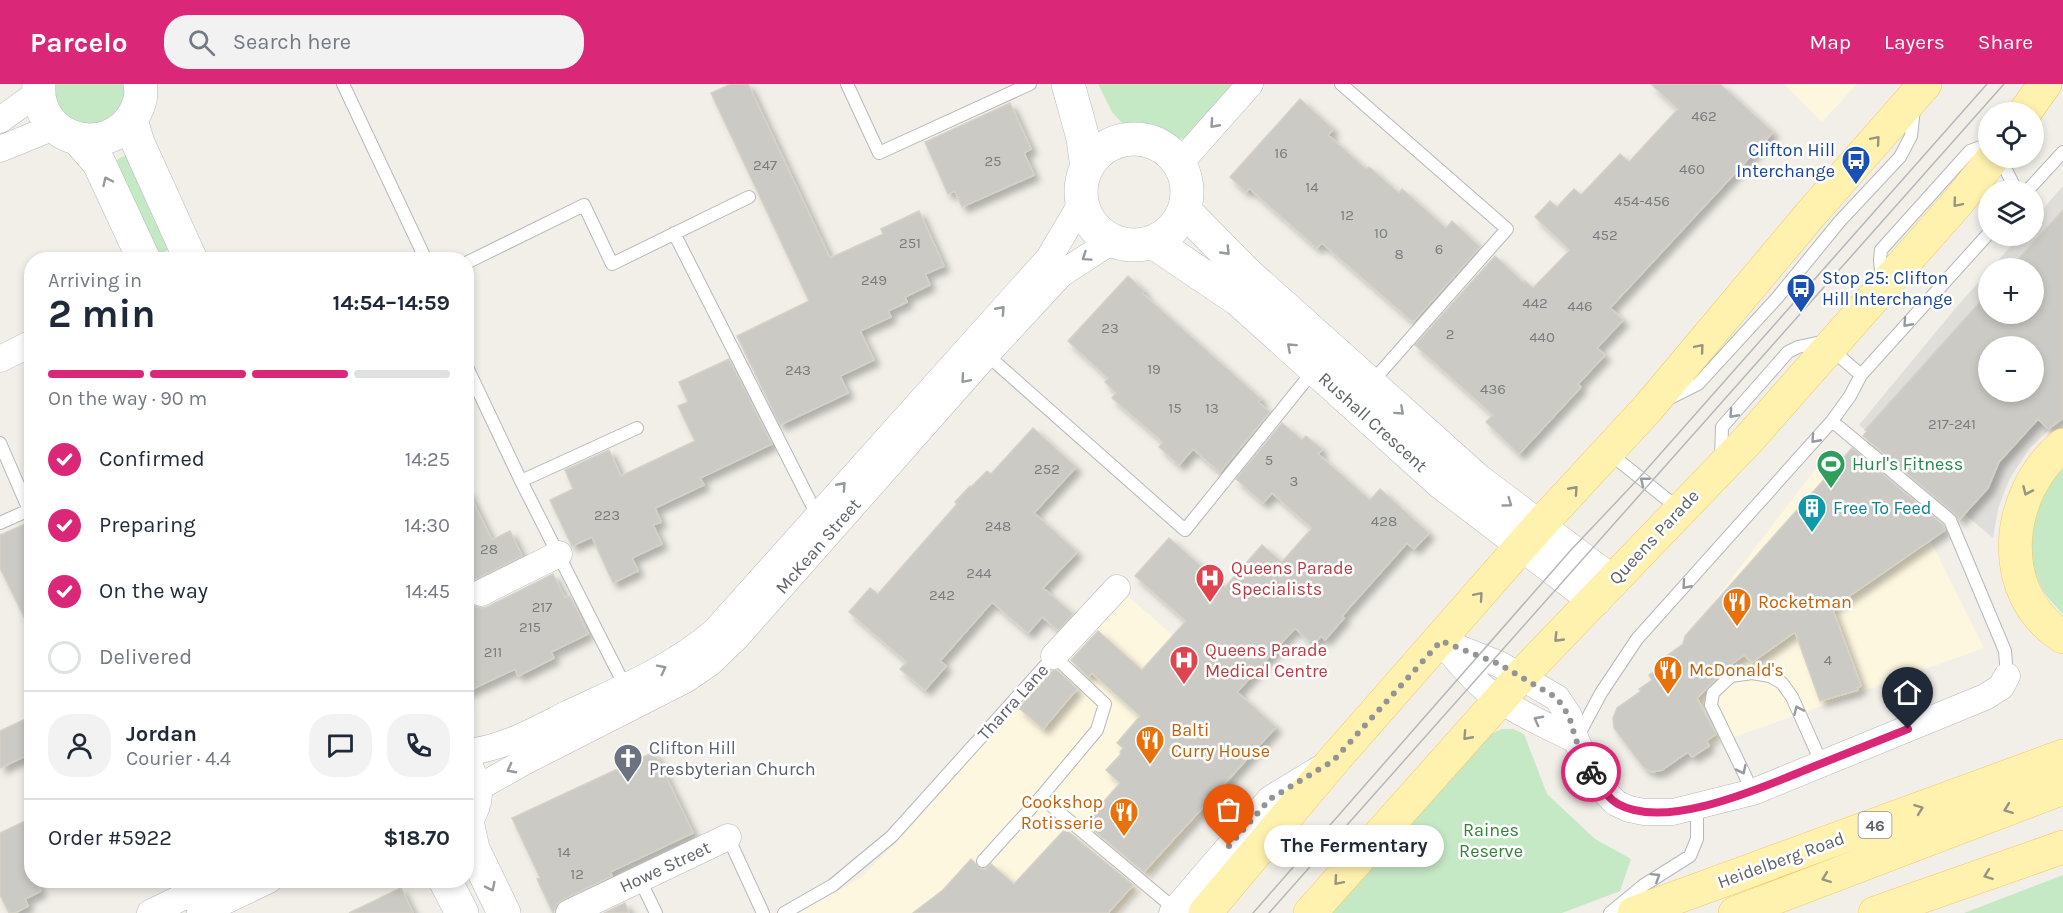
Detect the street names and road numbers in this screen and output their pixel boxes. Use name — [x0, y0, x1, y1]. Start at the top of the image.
street label: Rushall Crescent — [1314, 367, 1432, 477]
street label: Queens Parade — [1604, 485, 1704, 589]
street label: McKean Street — [771, 494, 866, 598]
street label: Tharra Lane — [973, 659, 1053, 745]
road number: 46 — [1858, 812, 1892, 838]
street label: Heidelberg Road — [1714, 827, 1848, 893]
street label: Howe Street — [616, 836, 714, 898]

